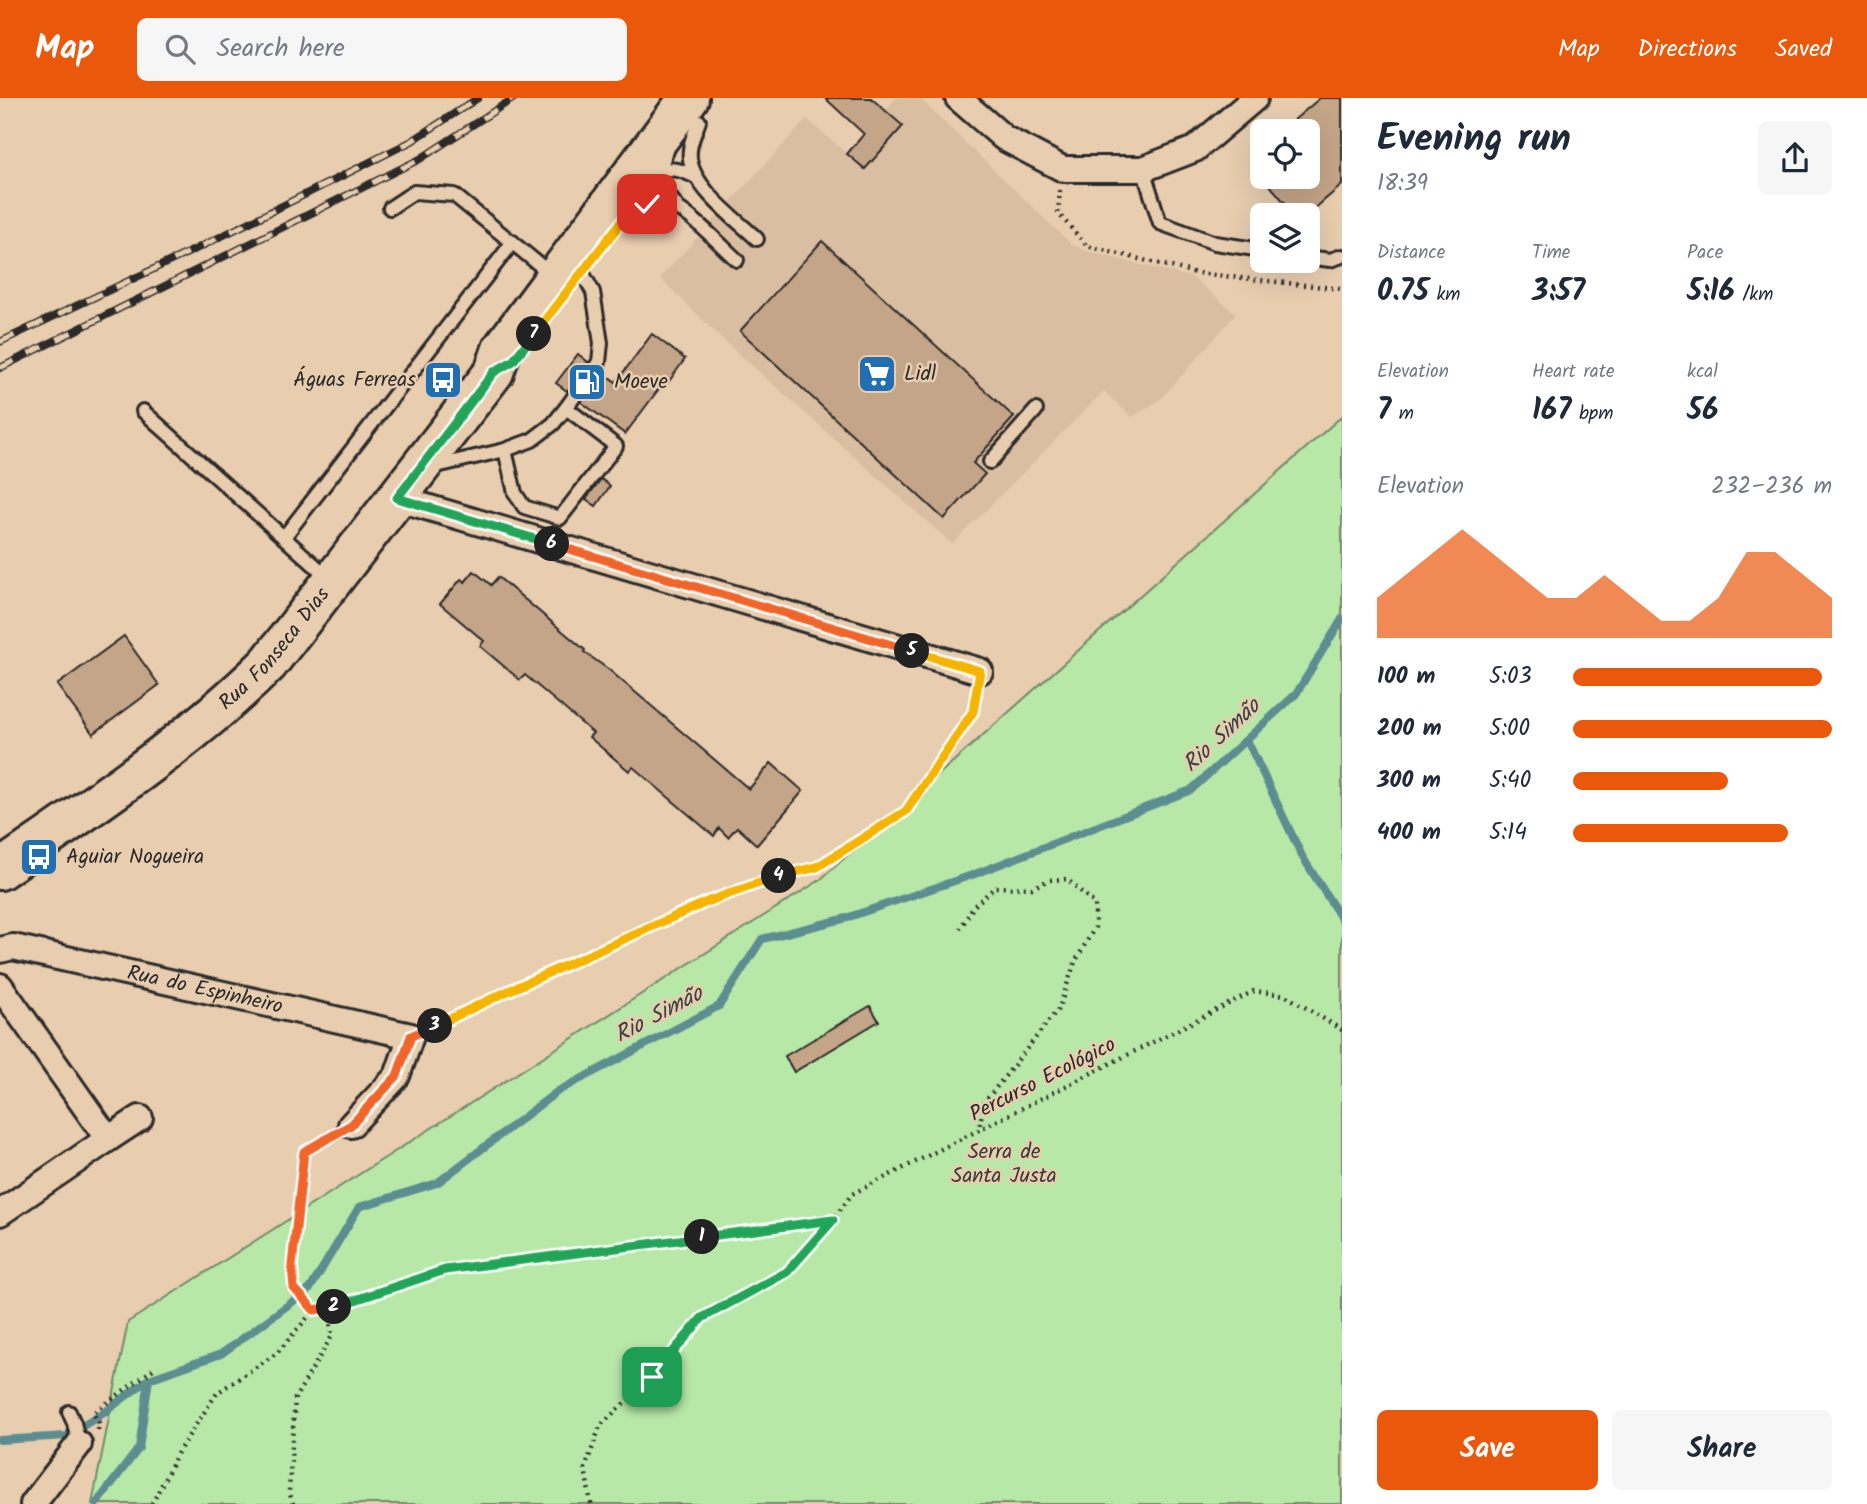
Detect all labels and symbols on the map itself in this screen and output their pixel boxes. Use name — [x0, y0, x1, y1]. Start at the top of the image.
pin — [617, 174, 677, 234]
pin: 7 — [516, 316, 552, 352]
supermarket icon: Lidl — [856, 353, 898, 395]
place label: Lidl — [904, 358, 936, 391]
bus stop icon: Águas Ferreas — [422, 359, 464, 401]
fuel station icon: Moeve — [566, 361, 608, 403]
place label: Águas Ferreas — [293, 364, 416, 397]
place label: Moeve — [614, 366, 668, 399]
pin: 6 — [534, 526, 570, 562]
street label: Rua Fonseca Dias — [211, 580, 338, 719]
pin: 5 — [894, 634, 930, 668]
water label: Rio Simão — [1175, 689, 1270, 782]
bus stop icon: Aguiar Nogueira — [18, 836, 60, 878]
place label: Aguiar Nogueira — [66, 841, 204, 874]
pin: 4 — [762, 858, 796, 894]
street label: Rua do Espinheiro — [124, 956, 286, 1023]
water label: Rio Simão — [608, 976, 711, 1053]
pin: 3 — [418, 1009, 452, 1044]
street label: Percurso Ecológico — [964, 1029, 1122, 1131]
park label: Serra de Santa Justa — [951, 1136, 1057, 1193]
pin: 1 — [684, 1220, 720, 1254]
pin: 2 — [316, 1290, 352, 1324]
pin — [622, 1347, 682, 1407]

